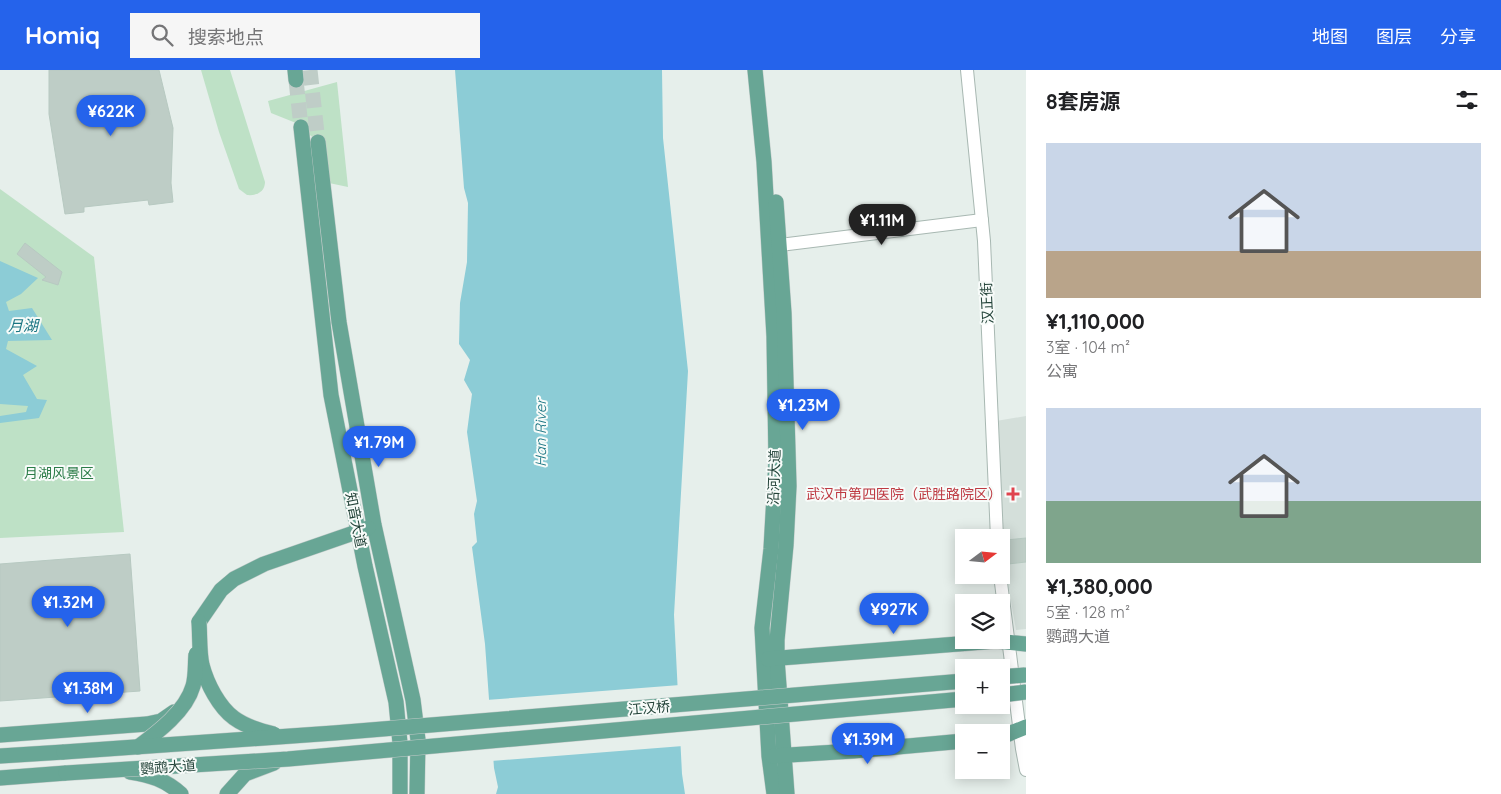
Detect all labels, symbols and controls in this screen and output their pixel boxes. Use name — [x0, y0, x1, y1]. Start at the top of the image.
search box — [130, 13, 480, 58]
text: Homiq — [25, 20, 100, 50]
icon: search — [148, 21, 176, 49]
text: 搜索地点 — [188, 25, 264, 49]
text: 地图 — [1312, 25, 1348, 48]
text: 图层 — [1376, 25, 1412, 48]
text: 分享 — [1440, 25, 1476, 48]
icon: filters — [1453, 86, 1481, 114]
text: 8套房源 — [1046, 88, 1121, 114]
pin: ¥622K — [76, 94, 146, 137]
text: ¥622K — [87, 101, 135, 121]
icon: home — [1219, 176, 1309, 266]
pin: ¥1.11M — [841, 204, 923, 246]
text: ¥1.11M — [860, 210, 904, 230]
street label: 汉正街 — [977, 282, 997, 324]
text: ¥1,110,000 — [1046, 308, 1145, 334]
water label: 月湖 — [8, 316, 40, 335]
text: 3室 · 104 m² — [1046, 337, 1130, 357]
text: 公寓 — [1046, 361, 1078, 381]
pin: ¥1.23M — [762, 388, 844, 431]
text: ¥1.23M — [778, 395, 828, 415]
water label: Han River — [531, 397, 550, 467]
pin: ¥1.79M — [338, 426, 420, 468]
text: ¥1.79M — [354, 432, 404, 452]
icon: home — [1219, 441, 1309, 531]
street label: 沿河大道 — [764, 449, 784, 505]
park label: 月湖风景区 — [24, 464, 94, 482]
place label: 武汉市第四医院（武胜路院区） — [806, 485, 1002, 503]
marker: 武汉市第四医院（武胜路院区） — [1006, 487, 1020, 501]
street label: 知音大道 — [342, 491, 370, 549]
north arrow — [955, 529, 1010, 584]
map controls — [955, 529, 1010, 779]
text: ¥1,380,000 — [1046, 573, 1153, 599]
pin: ¥1.32M — [27, 586, 109, 628]
text: ¥1.32M — [43, 592, 93, 612]
pin: ¥927K — [859, 592, 929, 635]
button: layers — [955, 594, 1010, 649]
text: ¥927K — [871, 599, 918, 619]
text: 5室 · 128 m² — [1046, 602, 1130, 622]
text: 鹦鹉大道 — [1046, 626, 1110, 646]
button: + — [955, 659, 1010, 714]
pin: ¥1.38M — [47, 672, 129, 714]
text: ¥1.38M — [63, 678, 113, 698]
street label: 江汉桥 — [627, 697, 671, 719]
pin: ¥1.39M — [827, 722, 909, 765]
button: − — [955, 724, 1010, 779]
text: ¥1.39M — [843, 729, 893, 749]
street label: 鹦鹉大道 — [139, 756, 197, 778]

